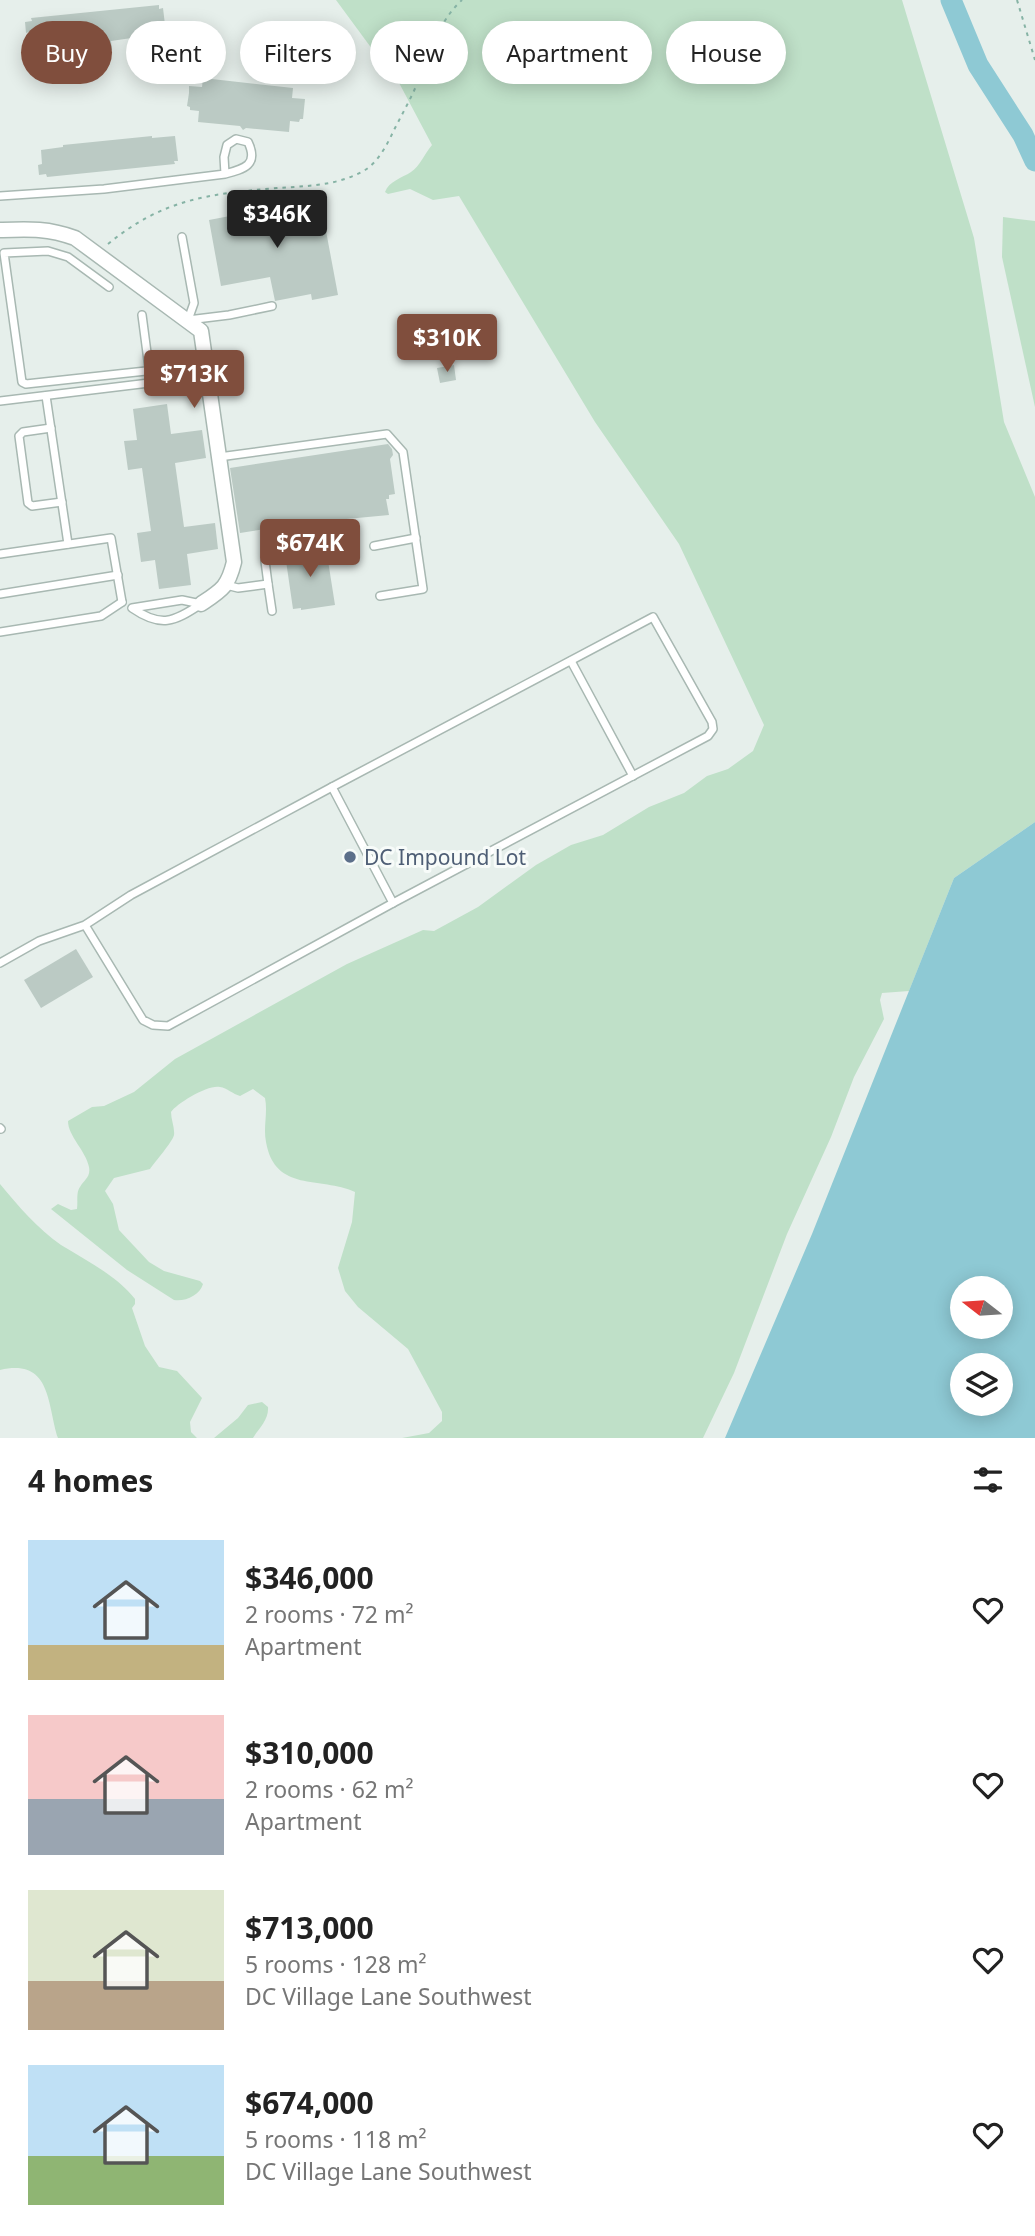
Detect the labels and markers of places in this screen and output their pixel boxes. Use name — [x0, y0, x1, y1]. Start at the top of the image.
pin: $346K — [228, 190, 326, 250]
pin: $310K — [398, 314, 496, 374]
pin: $713K — [145, 350, 243, 410]
pin: $674K — [261, 520, 359, 579]
place label: DC Impound Lot — [364, 843, 526, 871]
marker: DC Impound Lot — [342, 849, 358, 865]

